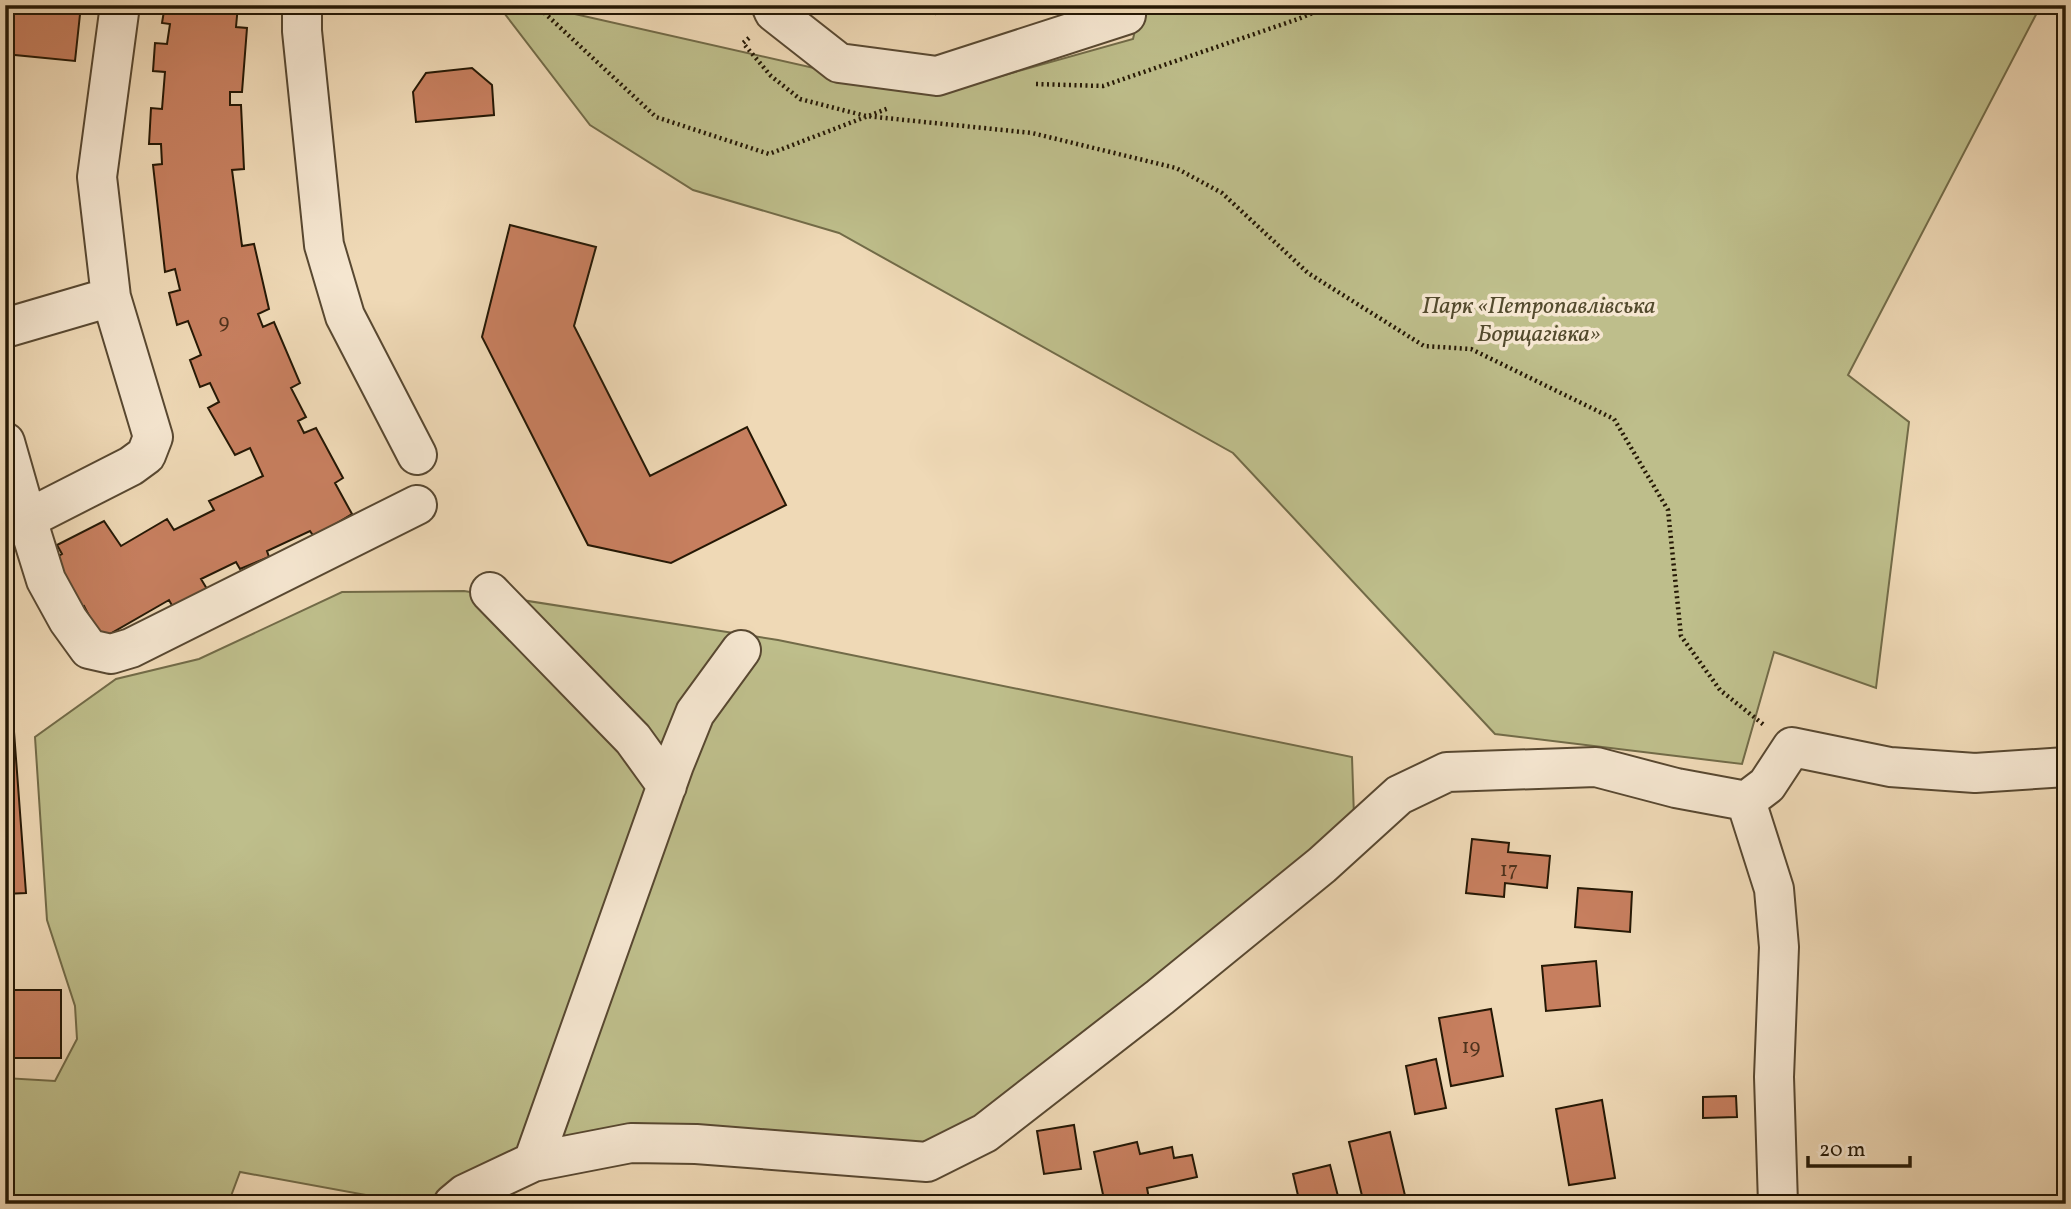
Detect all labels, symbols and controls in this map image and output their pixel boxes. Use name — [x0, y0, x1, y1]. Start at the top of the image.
park label: Парк «Петропавлівська Борщагівка» — [1422, 290, 1656, 352]
house number: 9 — [219, 308, 230, 337]
house number: 17 — [1500, 856, 1518, 885]
house number: 19 — [1461, 1033, 1481, 1062]
scale bar — [1808, 1125, 1910, 1169]
text: 20 m — [1819, 1136, 1865, 1165]

